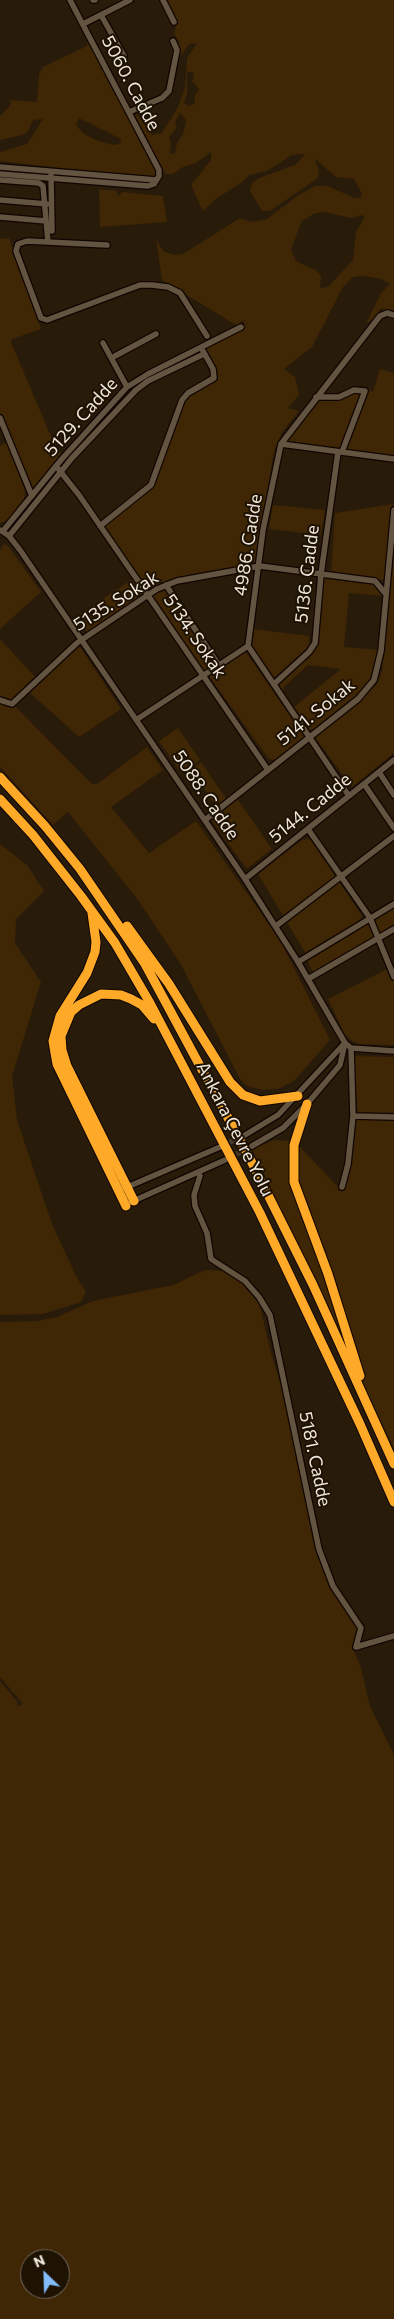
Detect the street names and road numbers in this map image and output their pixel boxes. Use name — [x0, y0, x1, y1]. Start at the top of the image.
street label: 5060. Cadde — [97, 32, 165, 134]
street label: 5129. Cadde — [40, 373, 122, 461]
street label: 4986. Cadde — [229, 492, 267, 598]
street label: 5136. Cadde — [290, 524, 324, 624]
street label: 5135. Sokak — [69, 566, 163, 636]
street label: 5134. Sokak — [159, 590, 231, 682]
street label: 5141. Sokak — [273, 674, 359, 750]
street label: 5088. Cadde — [168, 746, 244, 844]
street label: 5144. Cadde — [265, 768, 355, 848]
street label: Ankara Çevre Yolu — [192, 1058, 278, 1200]
street label: 5181. Cadde — [294, 1410, 336, 1508]

